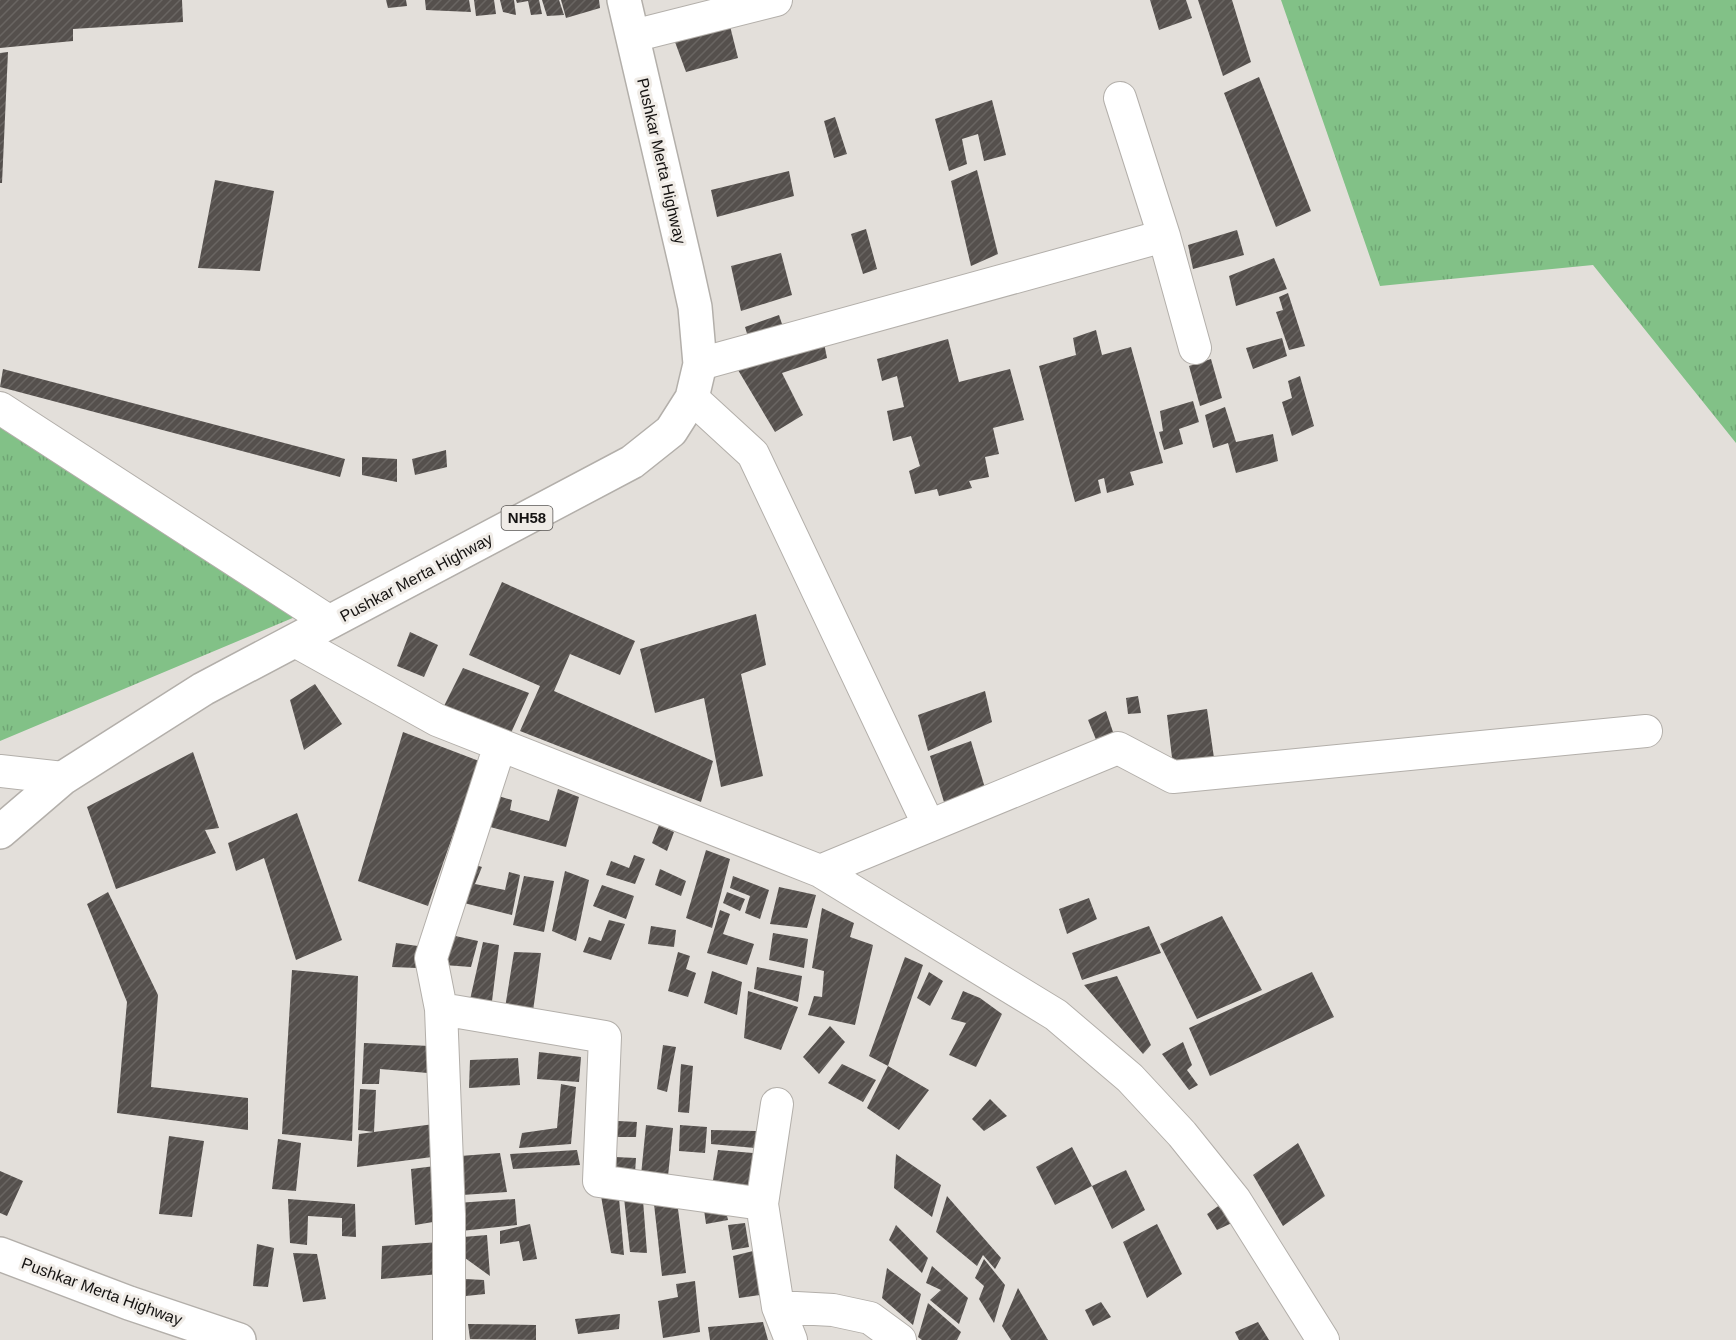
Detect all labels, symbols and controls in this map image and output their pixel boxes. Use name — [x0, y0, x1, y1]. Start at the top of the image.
street label: Pushkar Merta Highway — [634, 76, 689, 246]
road number: NH58 — [502, 506, 552, 530]
street label: Pushkar Merta Highway — [337, 530, 495, 625]
street label: Pushkar Merta Highway — [19, 1254, 185, 1329]

